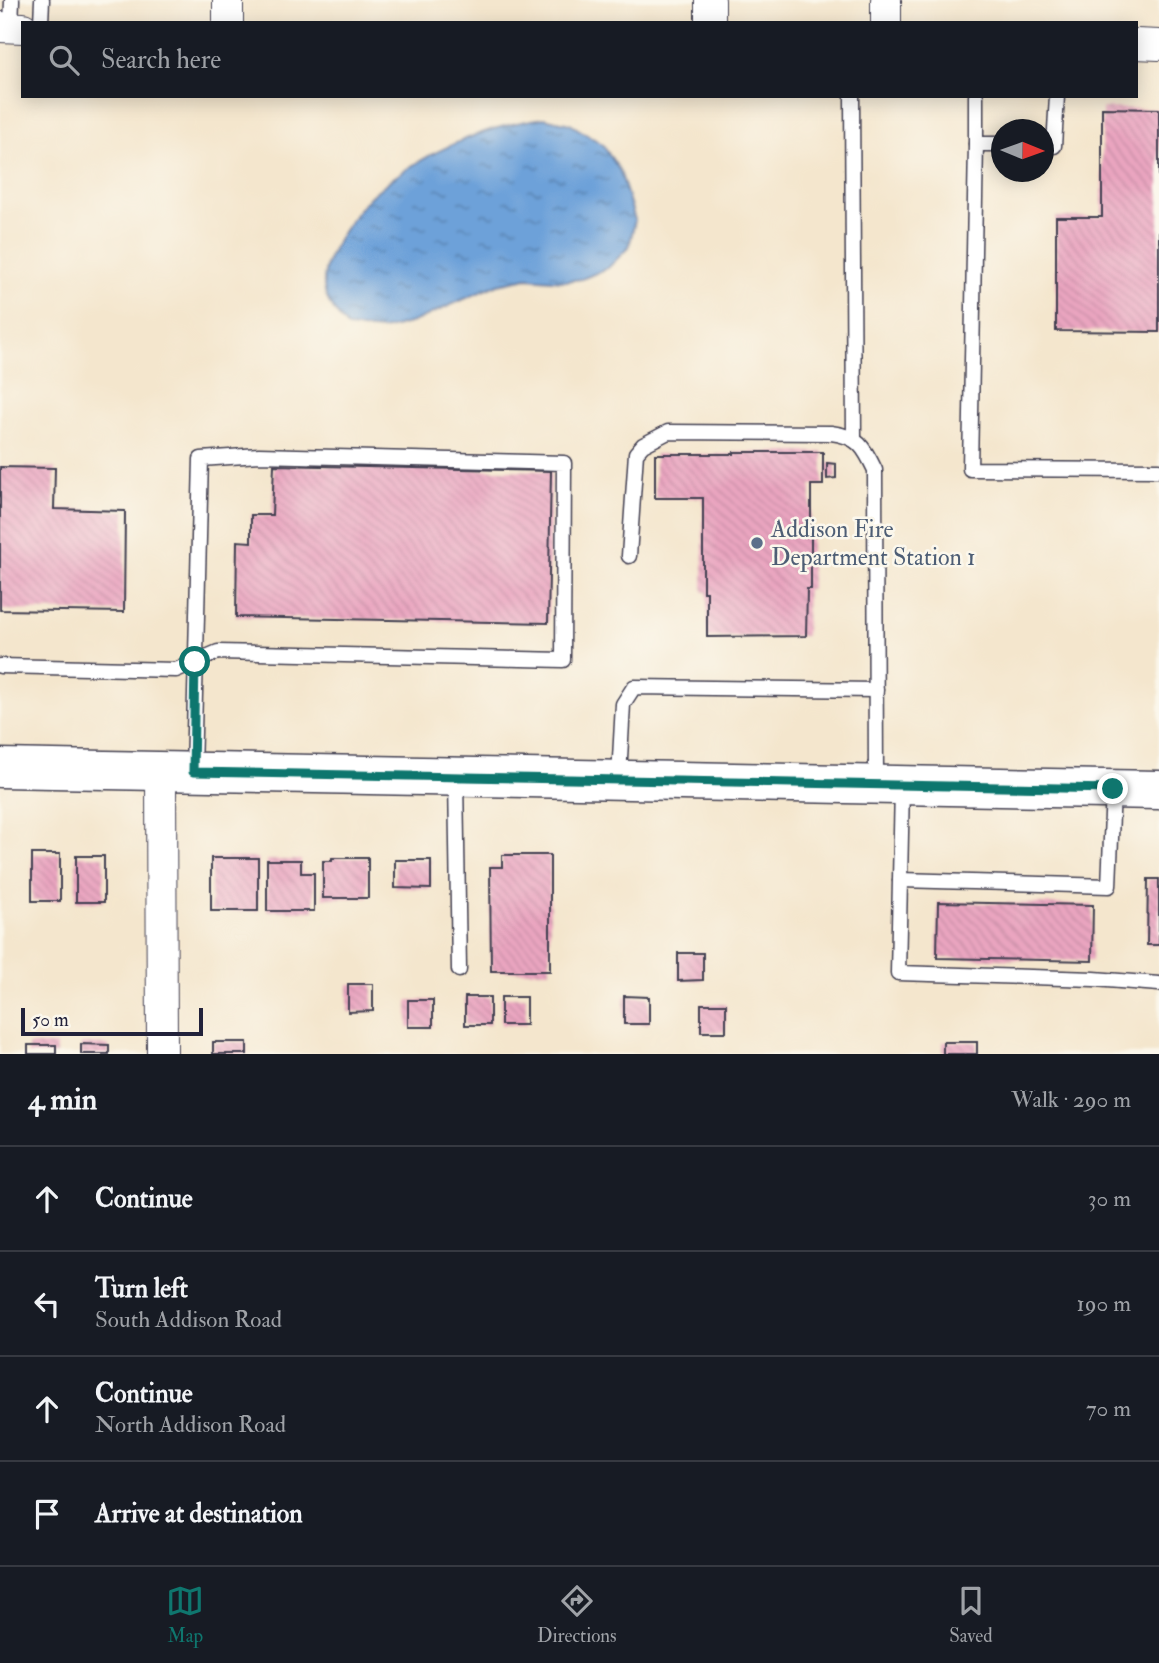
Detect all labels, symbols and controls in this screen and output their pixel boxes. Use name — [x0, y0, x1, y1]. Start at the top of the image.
search box — [21, 21, 1138, 98]
icon: search — [45, 41, 83, 79]
text: Search here — [101, 44, 221, 76]
north arrow — [991, 119, 1054, 182]
place label: Addison Fire Department Station 1 — [770, 514, 976, 573]
marker: Addison Fire Department Station 1 — [749, 535, 765, 551]
route start — [179, 646, 210, 677]
route end — [1097, 773, 1128, 804]
scale bar — [21, 1005, 203, 1037]
text: 50 m — [32, 1008, 69, 1032]
text: 4 min — [28, 1081, 97, 1118]
text: Walk · 290 m — [1011, 1085, 1131, 1114]
icon: ahead — [28, 1180, 66, 1218]
text: Continue — [95, 1183, 193, 1215]
text: 30 m — [1088, 1184, 1131, 1213]
text: Turn left — [95, 1273, 188, 1305]
icon: left — [28, 1285, 66, 1323]
text: 190 m — [1077, 1289, 1131, 1318]
text: South Addison Road — [95, 1305, 282, 1334]
text: Continue — [95, 1378, 193, 1410]
icon: ahead — [28, 1390, 66, 1428]
text: 70 m — [1086, 1394, 1131, 1423]
text: North Addison Road — [95, 1410, 286, 1439]
icon: arrive — [28, 1495, 66, 1533]
text: Arrive at destination — [95, 1498, 303, 1530]
tab: Map — [166, 1582, 204, 1648]
tab: Directions — [537, 1582, 617, 1648]
tab: Saved — [949, 1582, 993, 1648]

